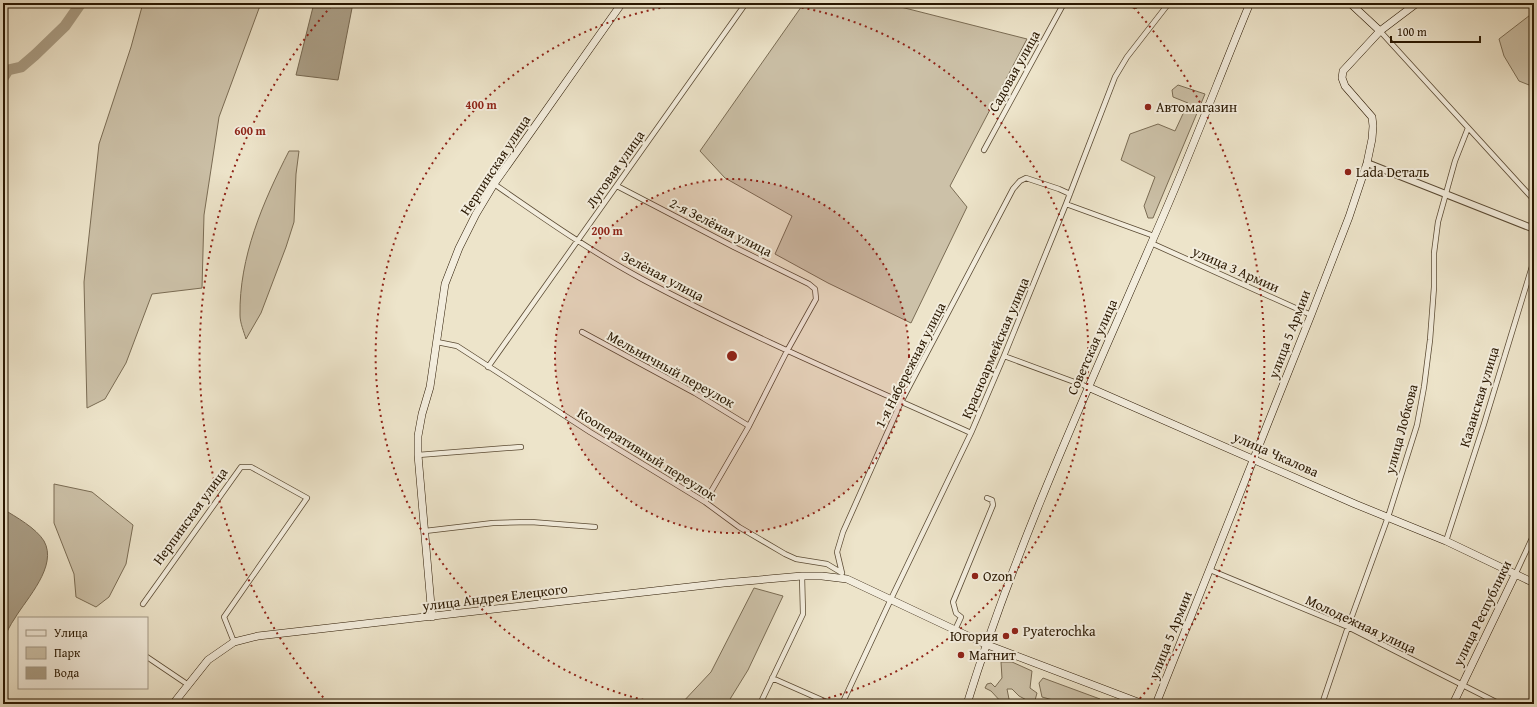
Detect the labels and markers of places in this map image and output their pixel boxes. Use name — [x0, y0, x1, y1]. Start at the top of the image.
place label: Автомагазин — [1156, 97, 1237, 117]
marker: Автомагазин — [1143, 102, 1153, 112]
place label: Lada Dеталь — [1356, 162, 1430, 182]
marker: Lada Dеталь — [1343, 167, 1353, 177]
centre of rings — [725, 349, 739, 363]
place label: Ozon — [983, 566, 1013, 586]
marker: Ozon — [970, 571, 980, 581]
place label: Pyaterochka — [1023, 621, 1096, 641]
place label: Югория — [950, 626, 998, 646]
marker: Pyaterochka — [1010, 626, 1020, 636]
marker: Югория — [1001, 631, 1011, 641]
place label: Магнит — [969, 645, 1016, 665]
marker: Магнит — [956, 650, 966, 660]

